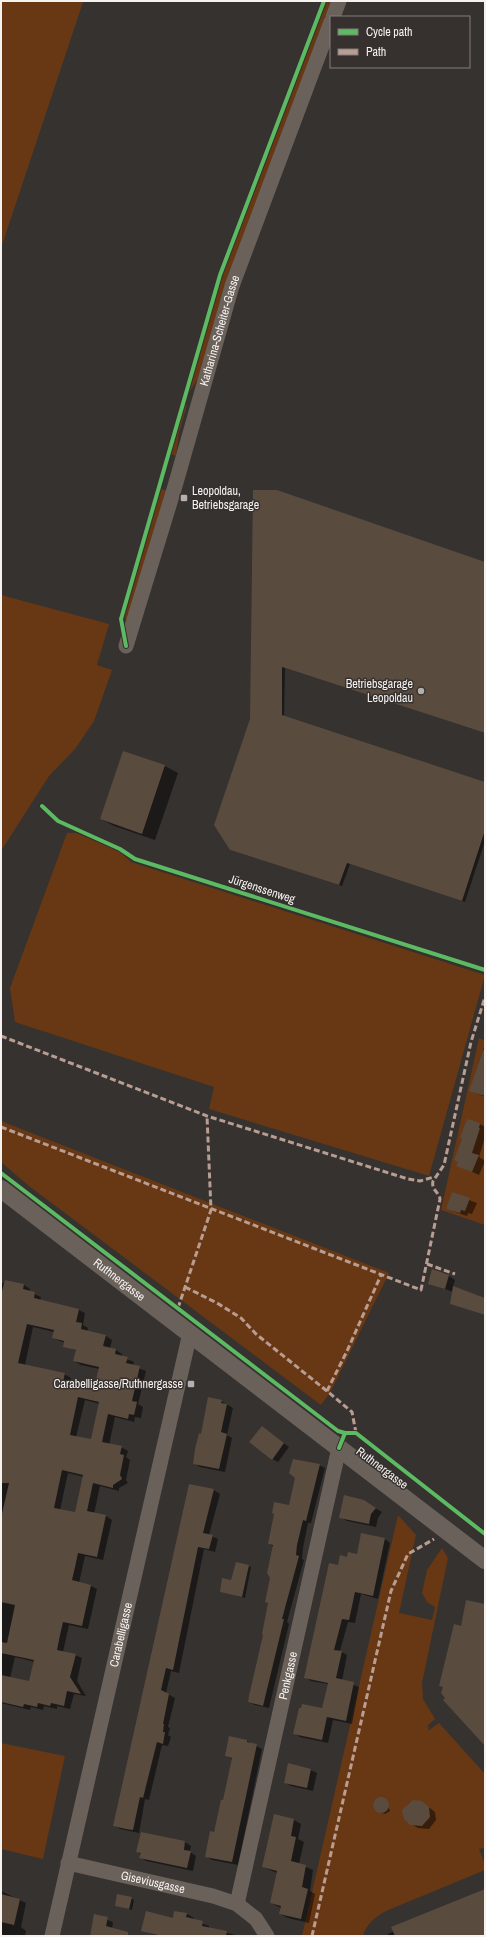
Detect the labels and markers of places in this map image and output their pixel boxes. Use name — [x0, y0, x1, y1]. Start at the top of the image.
place label: Leopoldau, Betriebsgarage — [192, 483, 259, 513]
marker: Leopoldau, Betriebsgarage — [179, 493, 189, 503]
place label: Betriebsgarage Leopoldau — [346, 676, 413, 706]
marker: Betriebsgarage Leopoldau — [416, 686, 426, 696]
place label: Carabelligasse/Ruthnergasse — [53, 1376, 183, 1392]
marker: Carabelligasse/Ruthnergasse — [186, 1379, 196, 1389]

